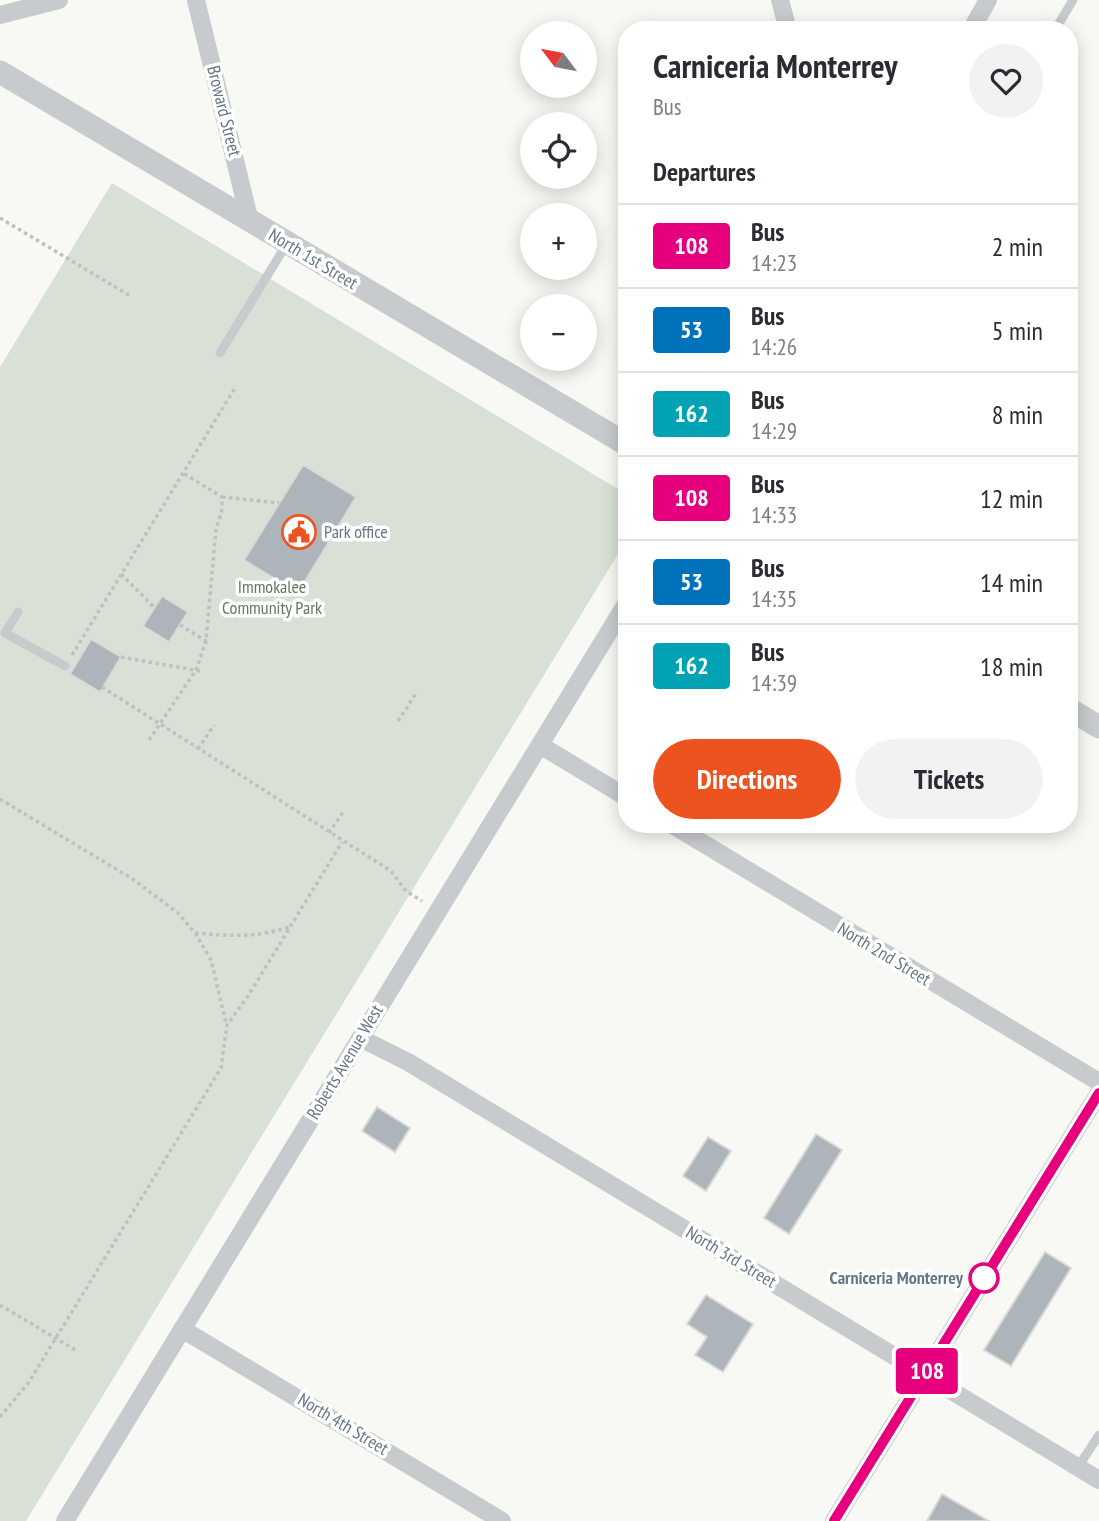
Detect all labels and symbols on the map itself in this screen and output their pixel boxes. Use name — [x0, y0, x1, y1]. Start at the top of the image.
north arrow — [520, 21, 597, 98]
street label: Broward Street — [202, 63, 247, 159]
street label: North 1st Street — [265, 223, 362, 294]
public building icon: Park office — [280, 513, 318, 551]
place label: Park office — [324, 520, 388, 543]
park label: Immokalee Community Park — [222, 575, 322, 619]
street label: North 2nd Street — [834, 917, 935, 990]
street label: Roberts Avenue West — [301, 1000, 388, 1123]
street label: North 3rd Street — [682, 1221, 781, 1293]
marker: Carniceria Monterrey — [969, 1263, 999, 1293]
place label: Carniceria Monterrey — [830, 1266, 964, 1289]
line badge: 108 — [887, 1348, 967, 1394]
street label: North 4th Street — [294, 1388, 393, 1460]

